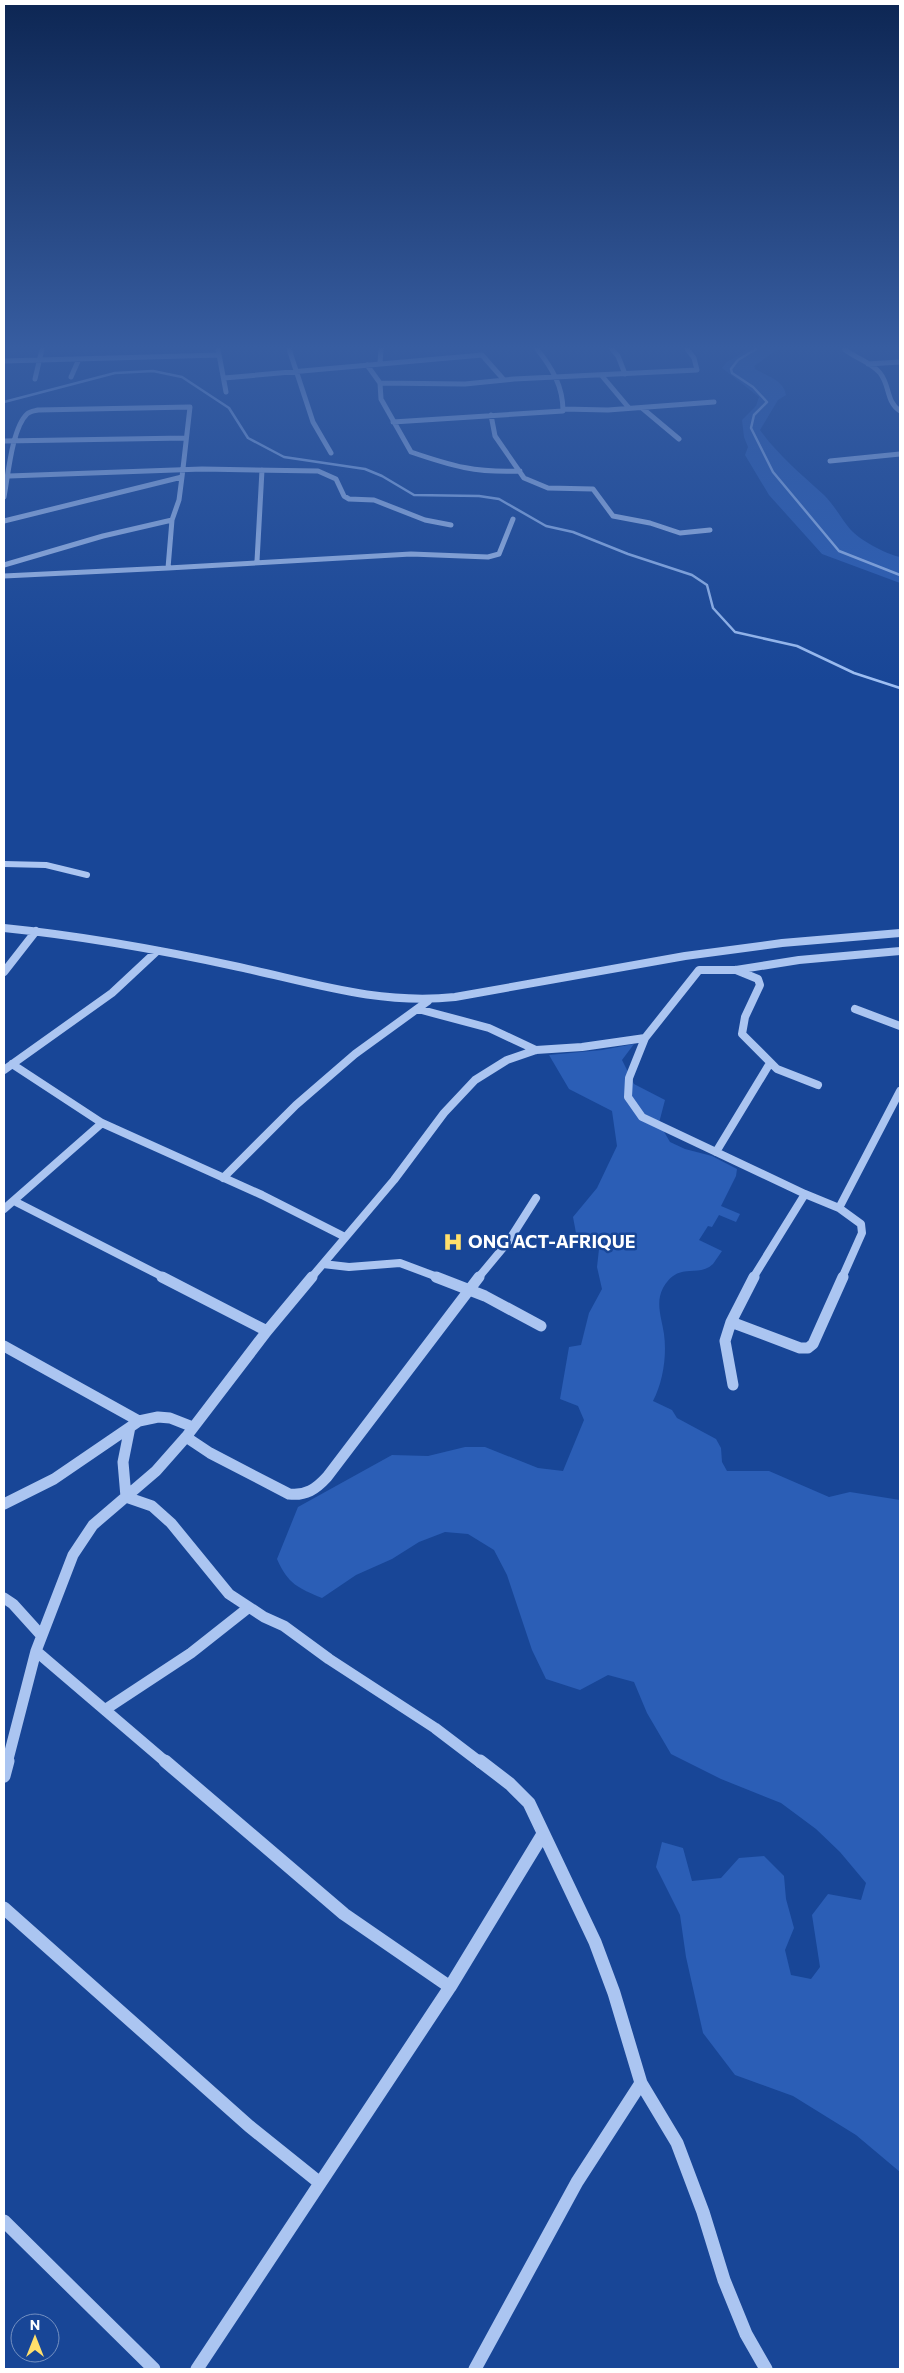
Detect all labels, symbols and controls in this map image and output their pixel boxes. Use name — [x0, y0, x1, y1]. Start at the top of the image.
place label: ONG ACT-AFRIQUE — [468, 1230, 636, 1252]
hospital icon: ONG ACT-AFRIQUE — [442, 1231, 464, 1253]
north arrow — [10, 2313, 60, 2363]
text: N — [30, 2316, 40, 2333]

